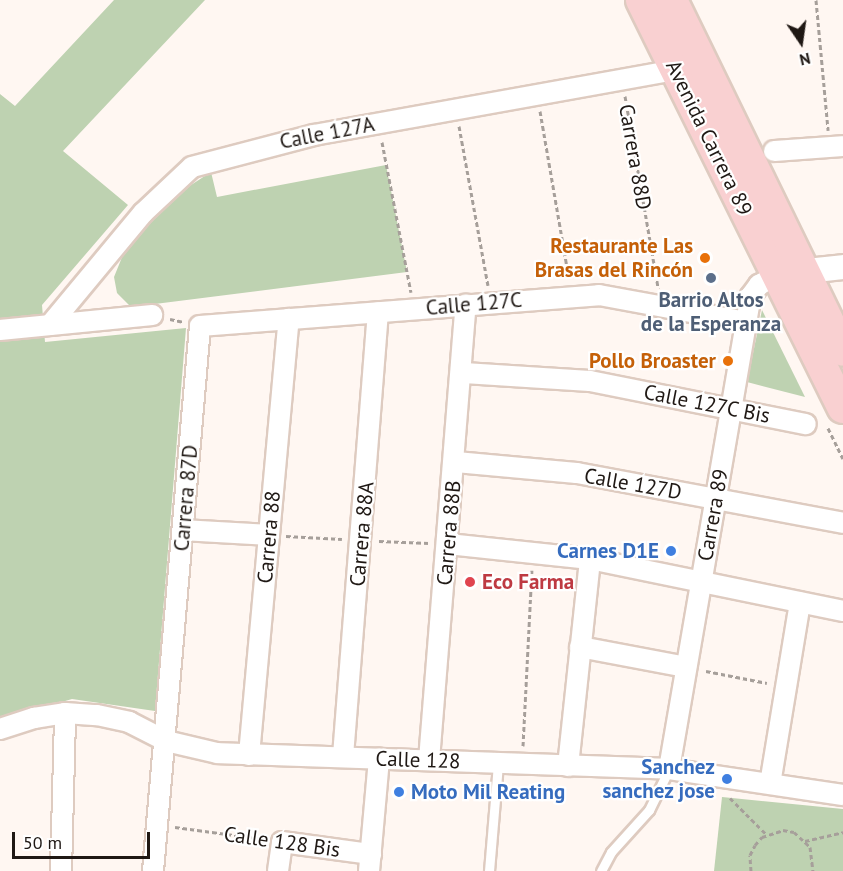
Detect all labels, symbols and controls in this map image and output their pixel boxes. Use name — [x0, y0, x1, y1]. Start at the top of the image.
north arrow — [771, 12, 831, 72]
text: N — [798, 49, 812, 70]
street label: Avenida Carrera 89 — [661, 56, 757, 220]
street label: Carrera 88D — [613, 102, 657, 212]
street label: Calle 127A — [277, 111, 377, 155]
place label: Restaurante Las Brasas del Rincón — [535, 233, 693, 283]
marker: Restaurante Las Brasas del Rincón — [698, 251, 712, 265]
marker: Barrio Altos de la Esperanza — [704, 271, 718, 285]
street label: Calle 127C — [425, 287, 523, 321]
place label: Barrio Altos de la Esperanza — [641, 287, 781, 337]
place label: Pollo Broaster — [589, 348, 716, 374]
marker: Pollo Broaster — [721, 354, 735, 368]
street label: Calle 127C Bis — [641, 379, 773, 429]
street label: Carrera 87D — [169, 444, 203, 552]
street label: Calle 127D — [582, 463, 684, 505]
street label: Carrera 89 — [693, 467, 733, 563]
street label: Carrera 88B — [432, 479, 466, 587]
street label: Carrera 88A — [345, 480, 379, 588]
street label: Carrera 88 — [252, 490, 286, 584]
place label: Carnes D1E — [557, 538, 659, 564]
marker: Carnes D1E — [664, 544, 678, 558]
place label: Eco Farma — [482, 569, 574, 595]
marker: Eco Farma — [463, 575, 477, 589]
street label: Calle 128 — [375, 746, 461, 774]
place label: Sanchez sanchez jose — [602, 754, 715, 804]
marker: Sanchez sanchez jose — [720, 772, 734, 786]
place label: Moto Mil Reating — [411, 779, 565, 805]
marker: Moto Mil Reating — [392, 785, 406, 799]
scale bar — [15, 820, 153, 858]
street label: Calle 128 Bis — [222, 821, 342, 863]
text: 50 m — [23, 831, 62, 854]

